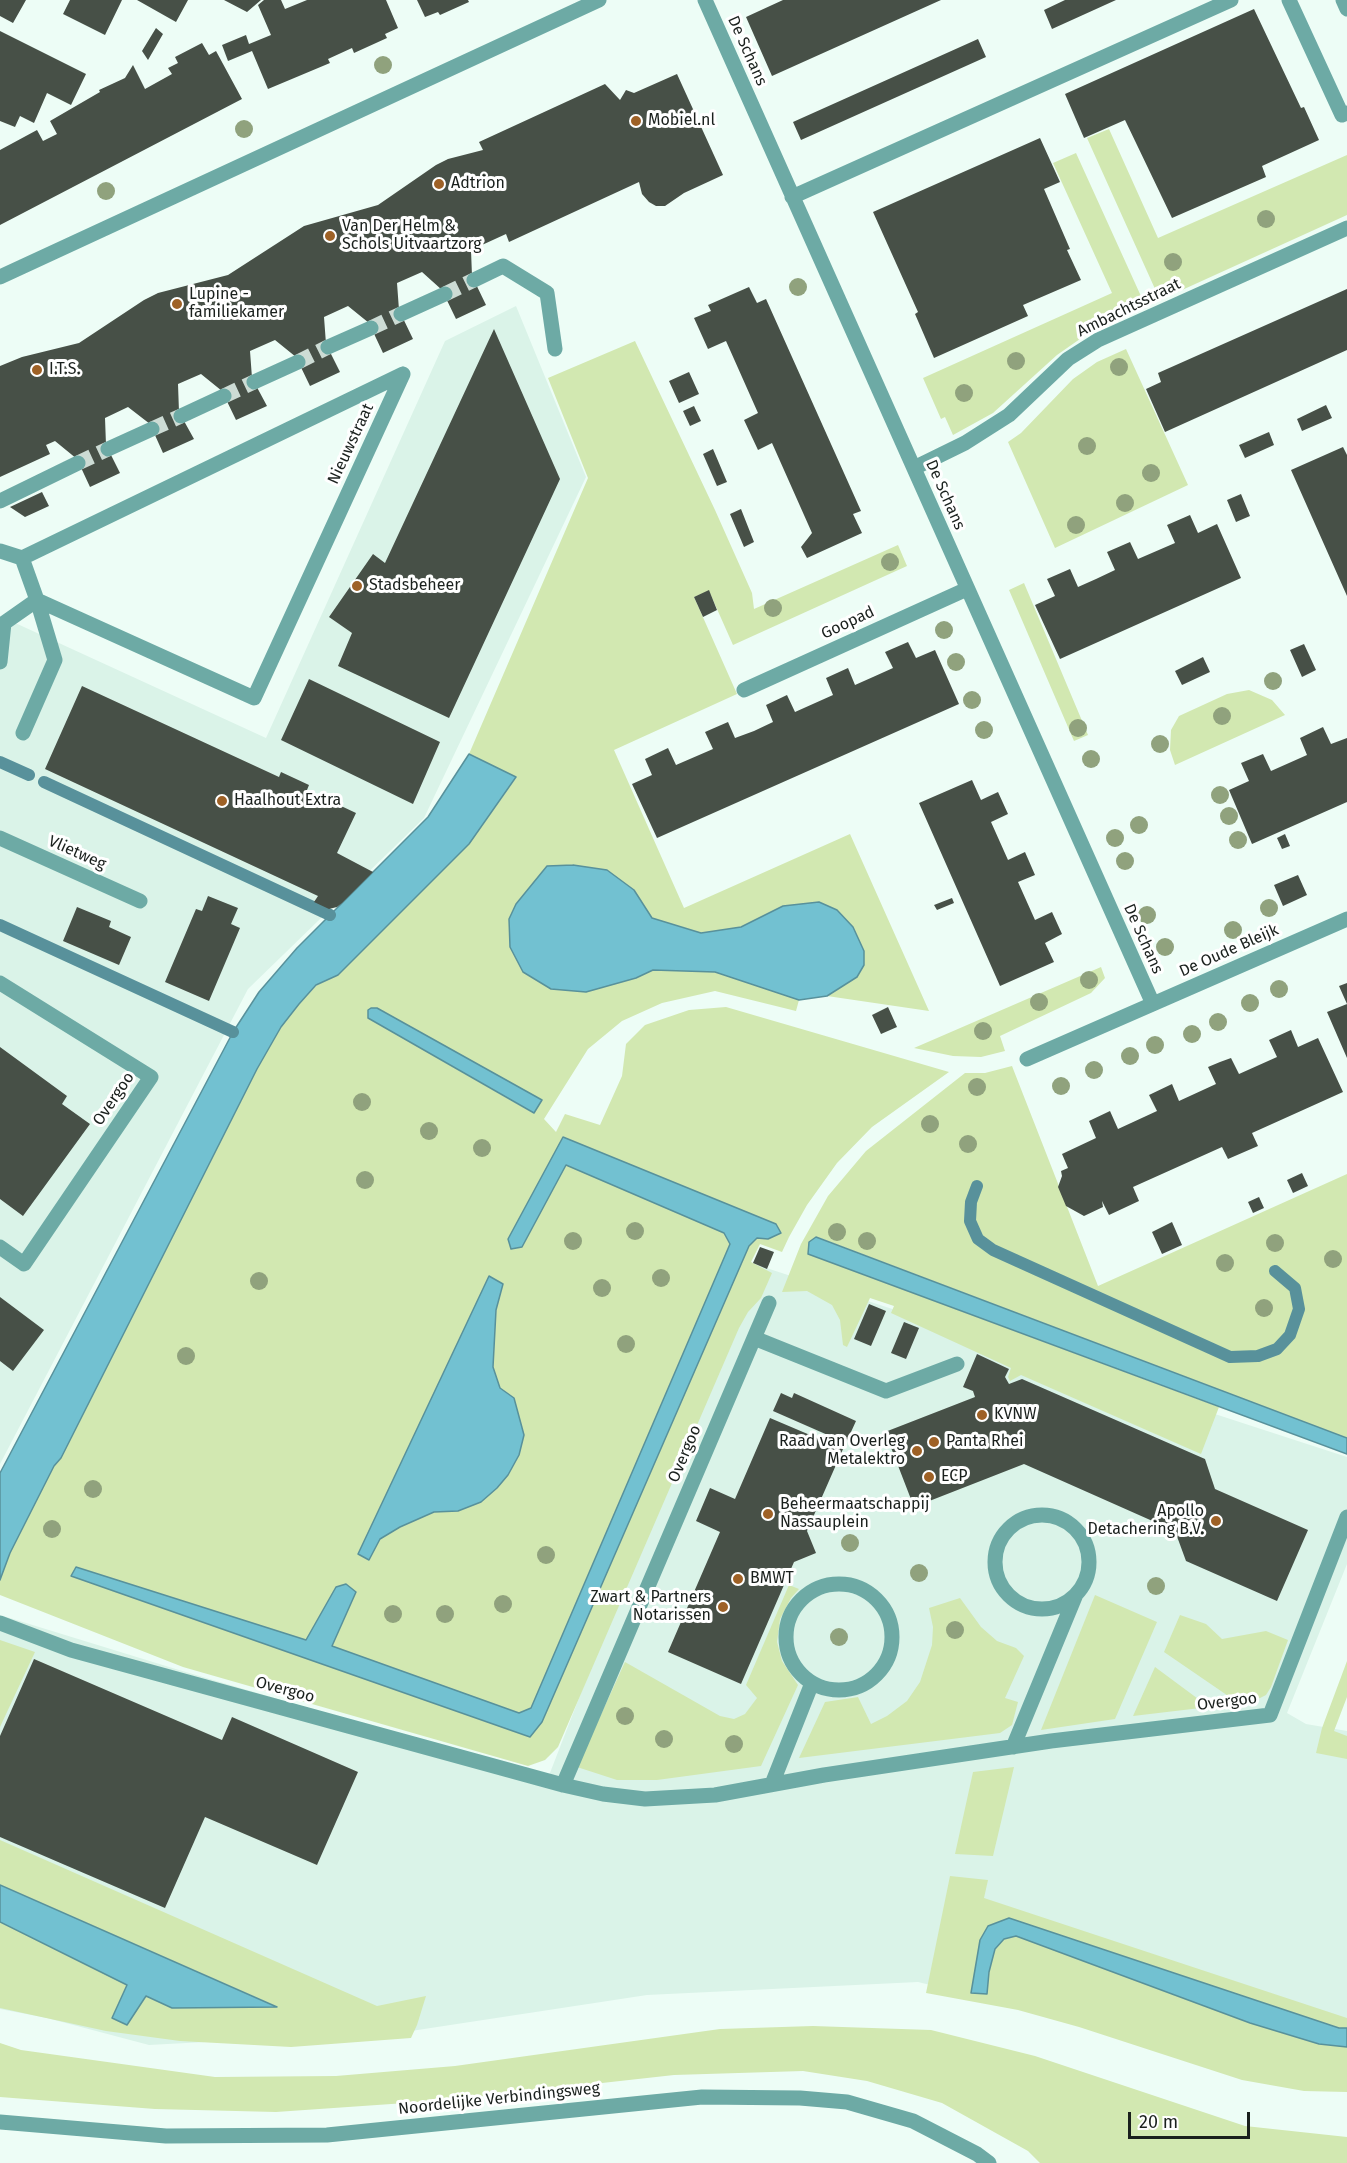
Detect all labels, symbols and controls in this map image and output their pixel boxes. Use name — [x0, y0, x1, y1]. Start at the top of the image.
street label: De Schans — [723, 13, 771, 89]
place label: Mobiel.nl — [648, 111, 715, 131]
marker: Mobiel.nl — [629, 114, 643, 128]
place label: Adtrion — [451, 174, 505, 194]
marker: Adtrion — [432, 177, 446, 191]
place label: Van Der Helm & Schols Uitvaartzorg — [342, 217, 482, 255]
marker: Van Der Helm & Schols Uitvaartzorg — [323, 229, 337, 243]
street label: Ambachtsstraat — [1074, 275, 1184, 341]
place label: Lupine - familiekamer — [189, 285, 284, 323]
marker: Lupine - familiekamer — [170, 297, 184, 311]
place label: I.T.S. — [49, 360, 80, 380]
marker: I.T.S. — [30, 363, 44, 377]
street label: Nieuwstraat — [324, 401, 378, 487]
street label: De Schans — [921, 457, 969, 533]
place label: Stadsbeheer — [369, 576, 460, 596]
marker: Stadsbeheer — [350, 579, 364, 593]
street label: Goopad — [818, 602, 878, 644]
place label: Haalhout Extra — [234, 791, 341, 811]
marker: Haalhout Extra — [215, 794, 229, 808]
street label: Vlietweg — [45, 832, 109, 874]
street label: De Schans — [1119, 901, 1167, 977]
street label: De Oude Bleijk — [1176, 921, 1282, 981]
street label: Overgoo — [89, 1069, 139, 1129]
place label: KVNW — [994, 1405, 1036, 1425]
marker: KVNW — [975, 1408, 989, 1422]
street label: Overgoo — [664, 1423, 706, 1485]
place label: Raad van Overleg Metalektro — [779, 1432, 905, 1470]
place label: Panta Rhei — [946, 1432, 1023, 1452]
marker: Panta Rhei — [927, 1435, 941, 1449]
marker: Raad van Overleg Metalektro — [910, 1444, 924, 1458]
place label: ECP — [941, 1467, 968, 1487]
marker: ECP — [922, 1470, 936, 1484]
place label: Beheermaatschappij Nassauplein — [780, 1495, 929, 1533]
place label: Apollo Detachering B.V. — [1088, 1502, 1204, 1540]
marker: Beheermaatschappij Nassauplein — [761, 1507, 775, 1521]
marker: Apollo Detachering B.V. — [1209, 1514, 1223, 1528]
place label: BMWT — [750, 1569, 794, 1589]
marker: BMWT — [731, 1572, 745, 1586]
place label: Zwart & Partners Notarissen — [590, 1588, 711, 1626]
marker: Zwart & Partners Notarissen — [716, 1600, 730, 1614]
street label: Overgoo — [253, 1673, 317, 1707]
street label: Overgoo — [1196, 1689, 1258, 1715]
street label: Noordelijke Verbindingsweg — [397, 2079, 601, 2119]
scale bar — [1131, 2100, 1252, 2138]
text: 20 m — [1139, 2111, 1178, 2133]

